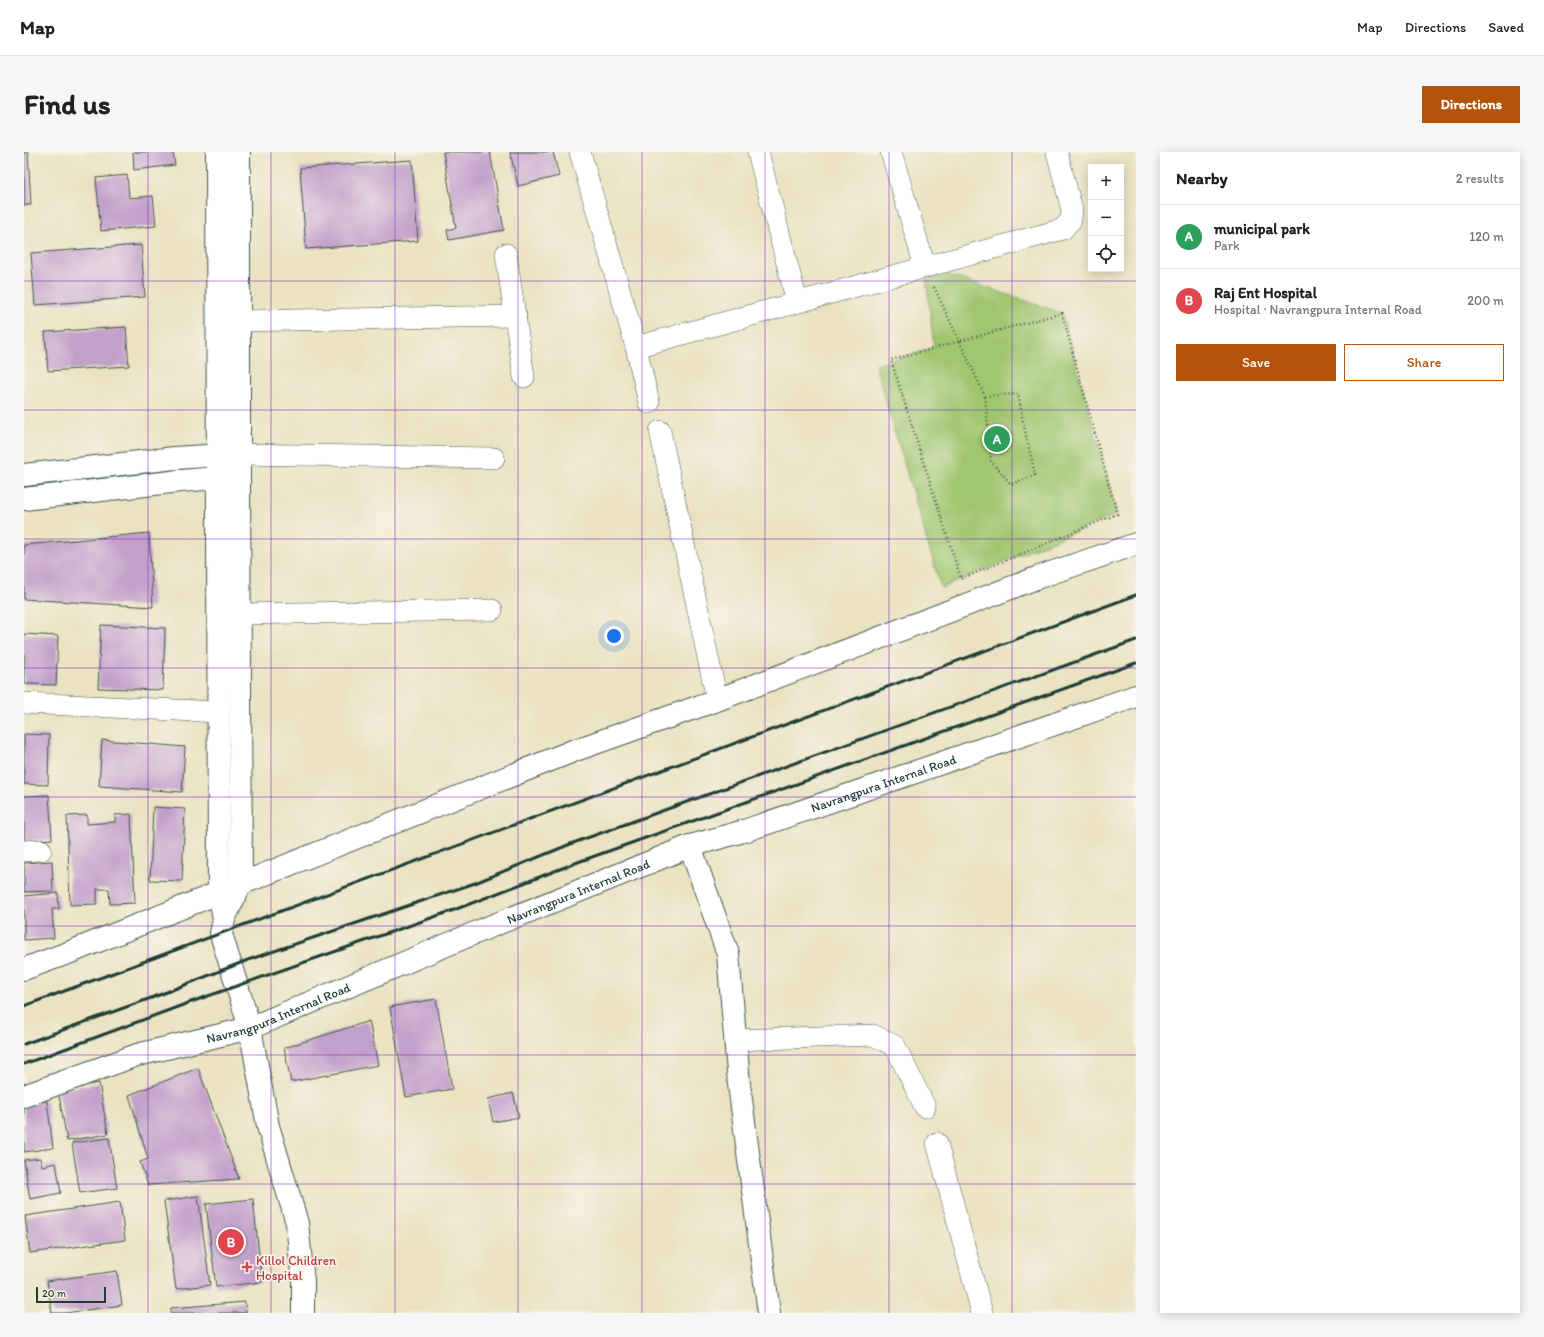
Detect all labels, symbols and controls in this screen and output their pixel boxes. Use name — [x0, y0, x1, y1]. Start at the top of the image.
text: Map — [20, 16, 55, 39]
text: Map — [1357, 19, 1383, 36]
text: Directions — [1405, 19, 1466, 36]
text: Saved — [1488, 19, 1524, 36]
button: Directions — [1422, 86, 1520, 123]
text: Find us — [24, 87, 111, 121]
map controls — [1088, 164, 1124, 272]
button: + — [1088, 164, 1124, 200]
text: Nearby — [1176, 168, 1228, 188]
text: 2 results — [1456, 171, 1504, 186]
button: − — [1088, 200, 1124, 236]
text: municipal park — [1214, 220, 1310, 238]
text: A — [1185, 229, 1193, 244]
text: 120 m — [1469, 229, 1504, 244]
button: locate — [1088, 236, 1124, 272]
text: Park — [1214, 238, 1240, 253]
text: Raj Ent Hospital — [1214, 284, 1317, 302]
text: B — [1185, 293, 1193, 308]
text: 200 m — [1467, 293, 1504, 308]
text: Hospital · Navrangpura Internal Road — [1214, 302, 1422, 317]
button: Save — [1176, 344, 1336, 381]
button: Share — [1344, 344, 1504, 381]
pin: A — [984, 424, 1010, 454]
your location — [604, 626, 624, 646]
street label: Navrangpura Internal Road — [809, 751, 958, 815]
street label: Navrangpura Internal Road — [505, 856, 652, 927]
street label: Navrangpura Internal Road — [205, 979, 352, 1046]
pin: B — [218, 1227, 244, 1257]
place label: Killol Children Hospital — [256, 1253, 336, 1283]
marker: Killol Children Hospital — [241, 1261, 253, 1273]
scale bar — [36, 1285, 106, 1304]
text: 20 m — [42, 1287, 66, 1300]

